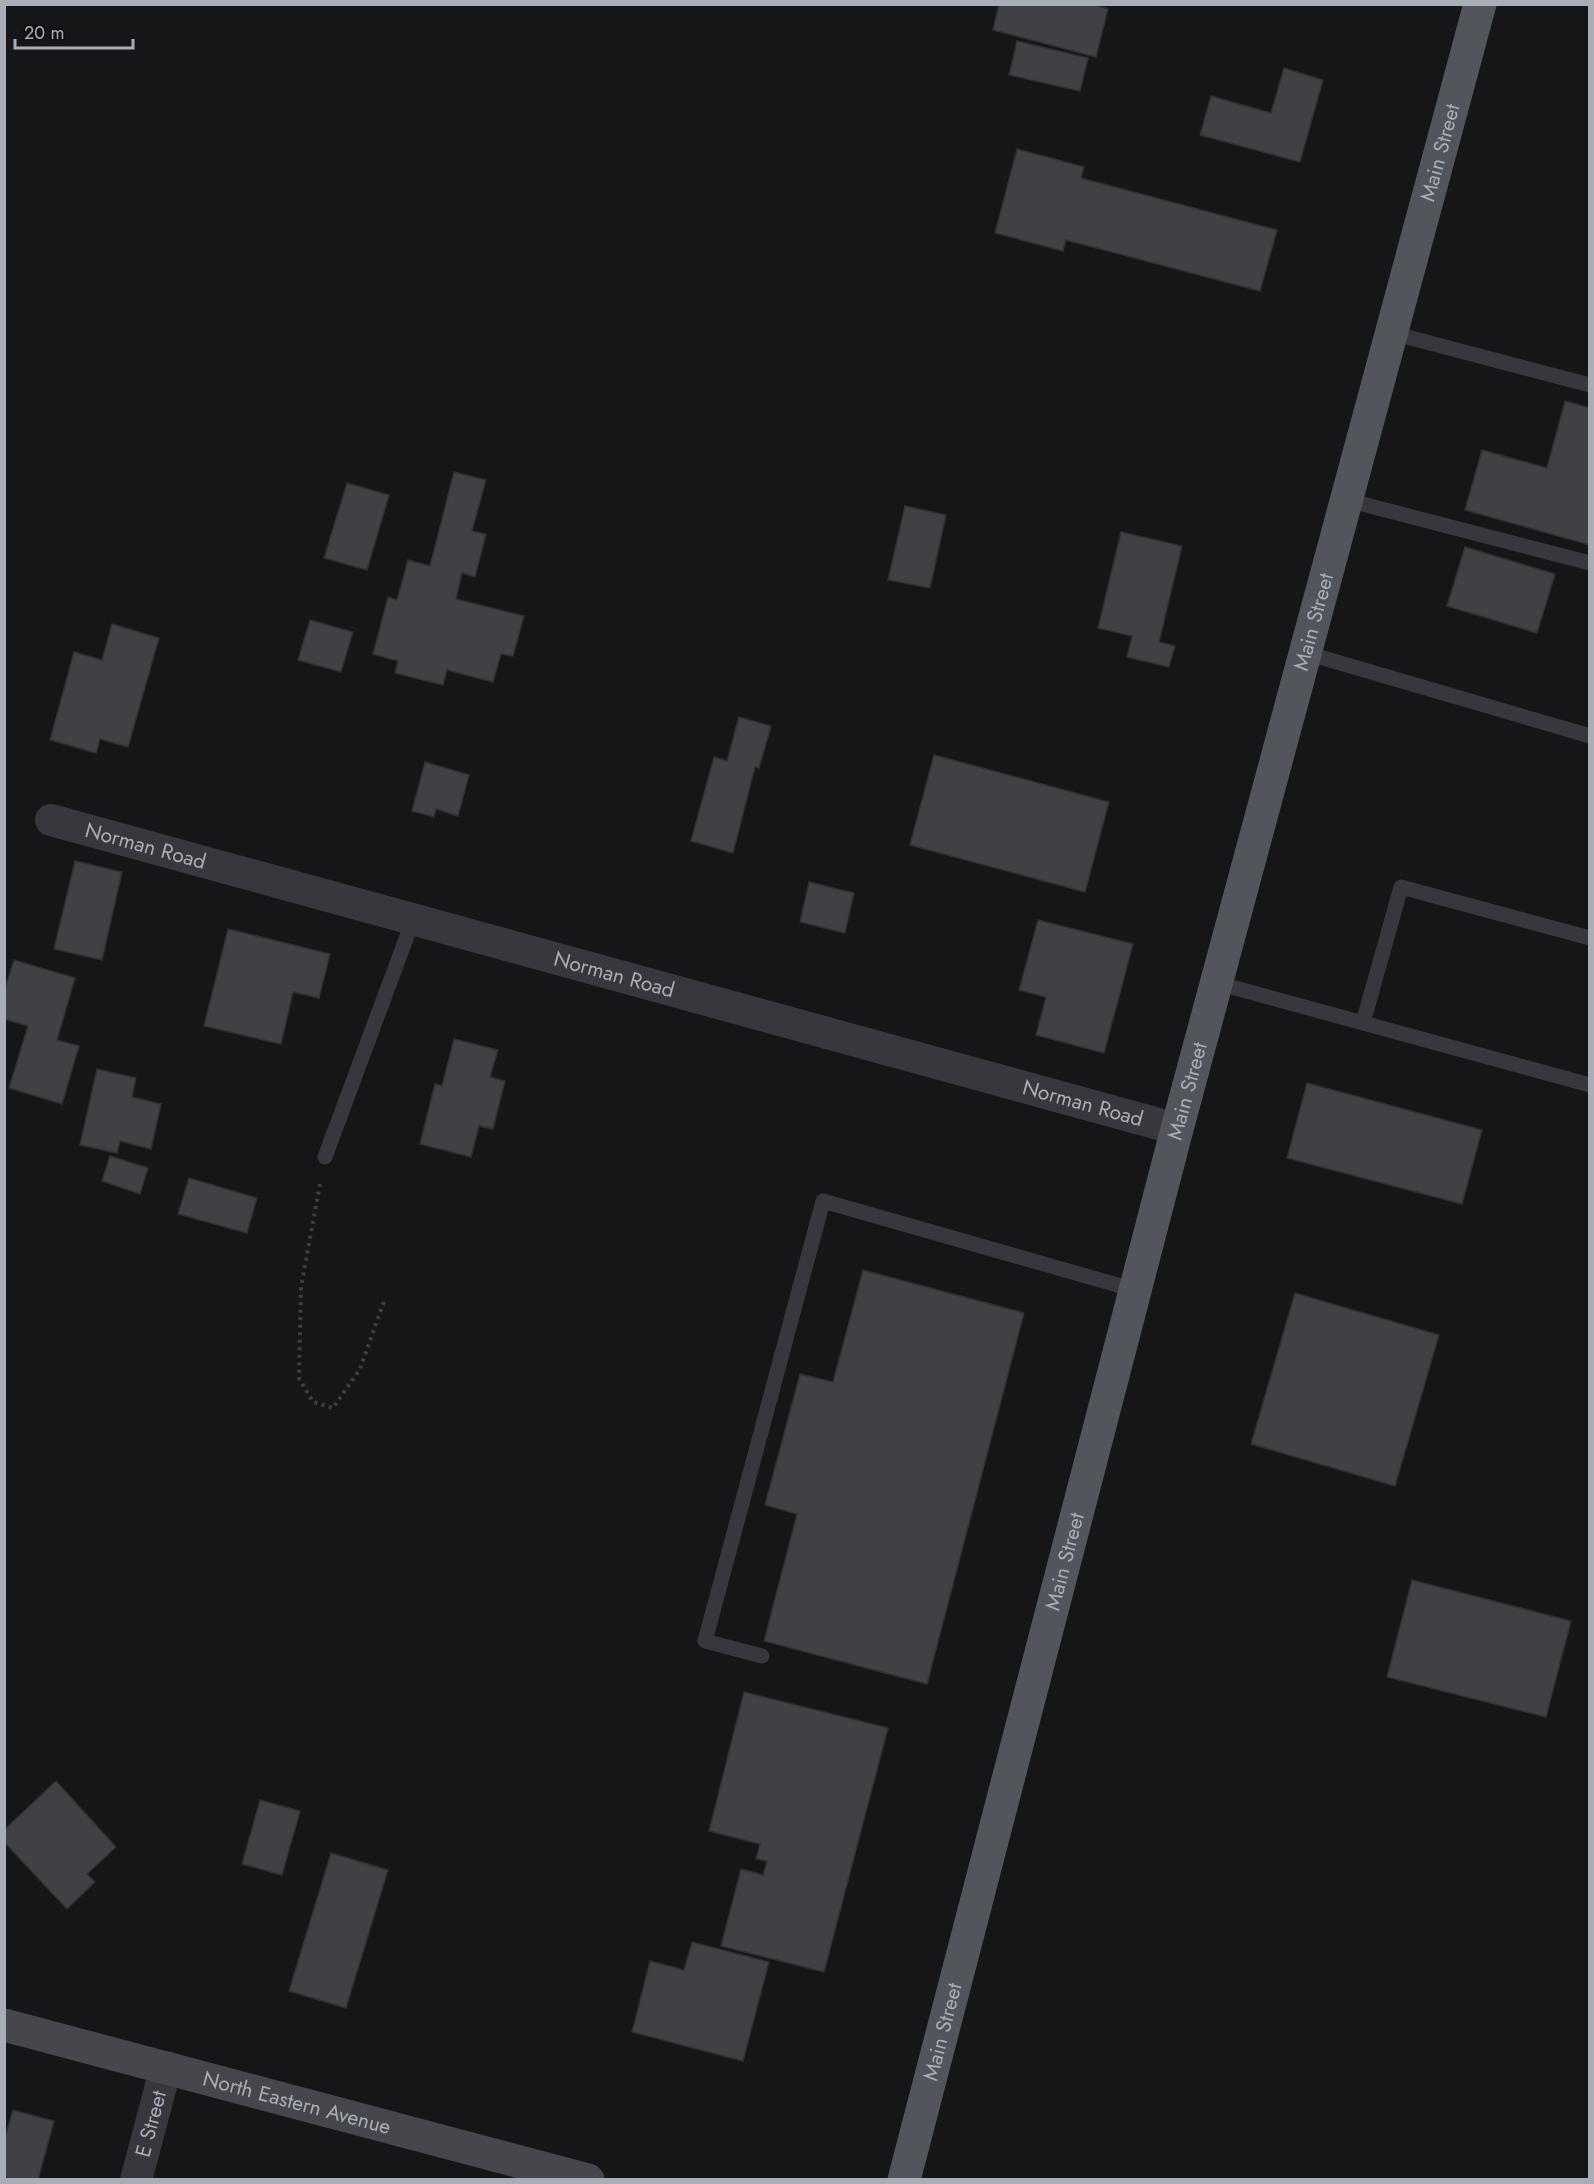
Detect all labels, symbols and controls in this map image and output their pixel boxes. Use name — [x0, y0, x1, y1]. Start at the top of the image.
scale bar — [15, 12, 134, 50]
text: 20 m — [24, 20, 64, 46]
street label: Main Street — [1412, 100, 1467, 205]
street label: Main Street — [1286, 570, 1341, 674]
street label: Norman Road — [82, 815, 209, 877]
street label: Norman Road — [550, 944, 678, 1005]
street label: Main Street — [1160, 1039, 1215, 1143]
street label: Norman Road — [1019, 1072, 1147, 1134]
street label: Main Street — [1038, 1509, 1092, 1614]
street label: Main Street — [915, 1980, 970, 2084]
street label: North Eastern Avenue — [200, 2063, 394, 2142]
street label: E Street — [128, 2087, 174, 2161]

